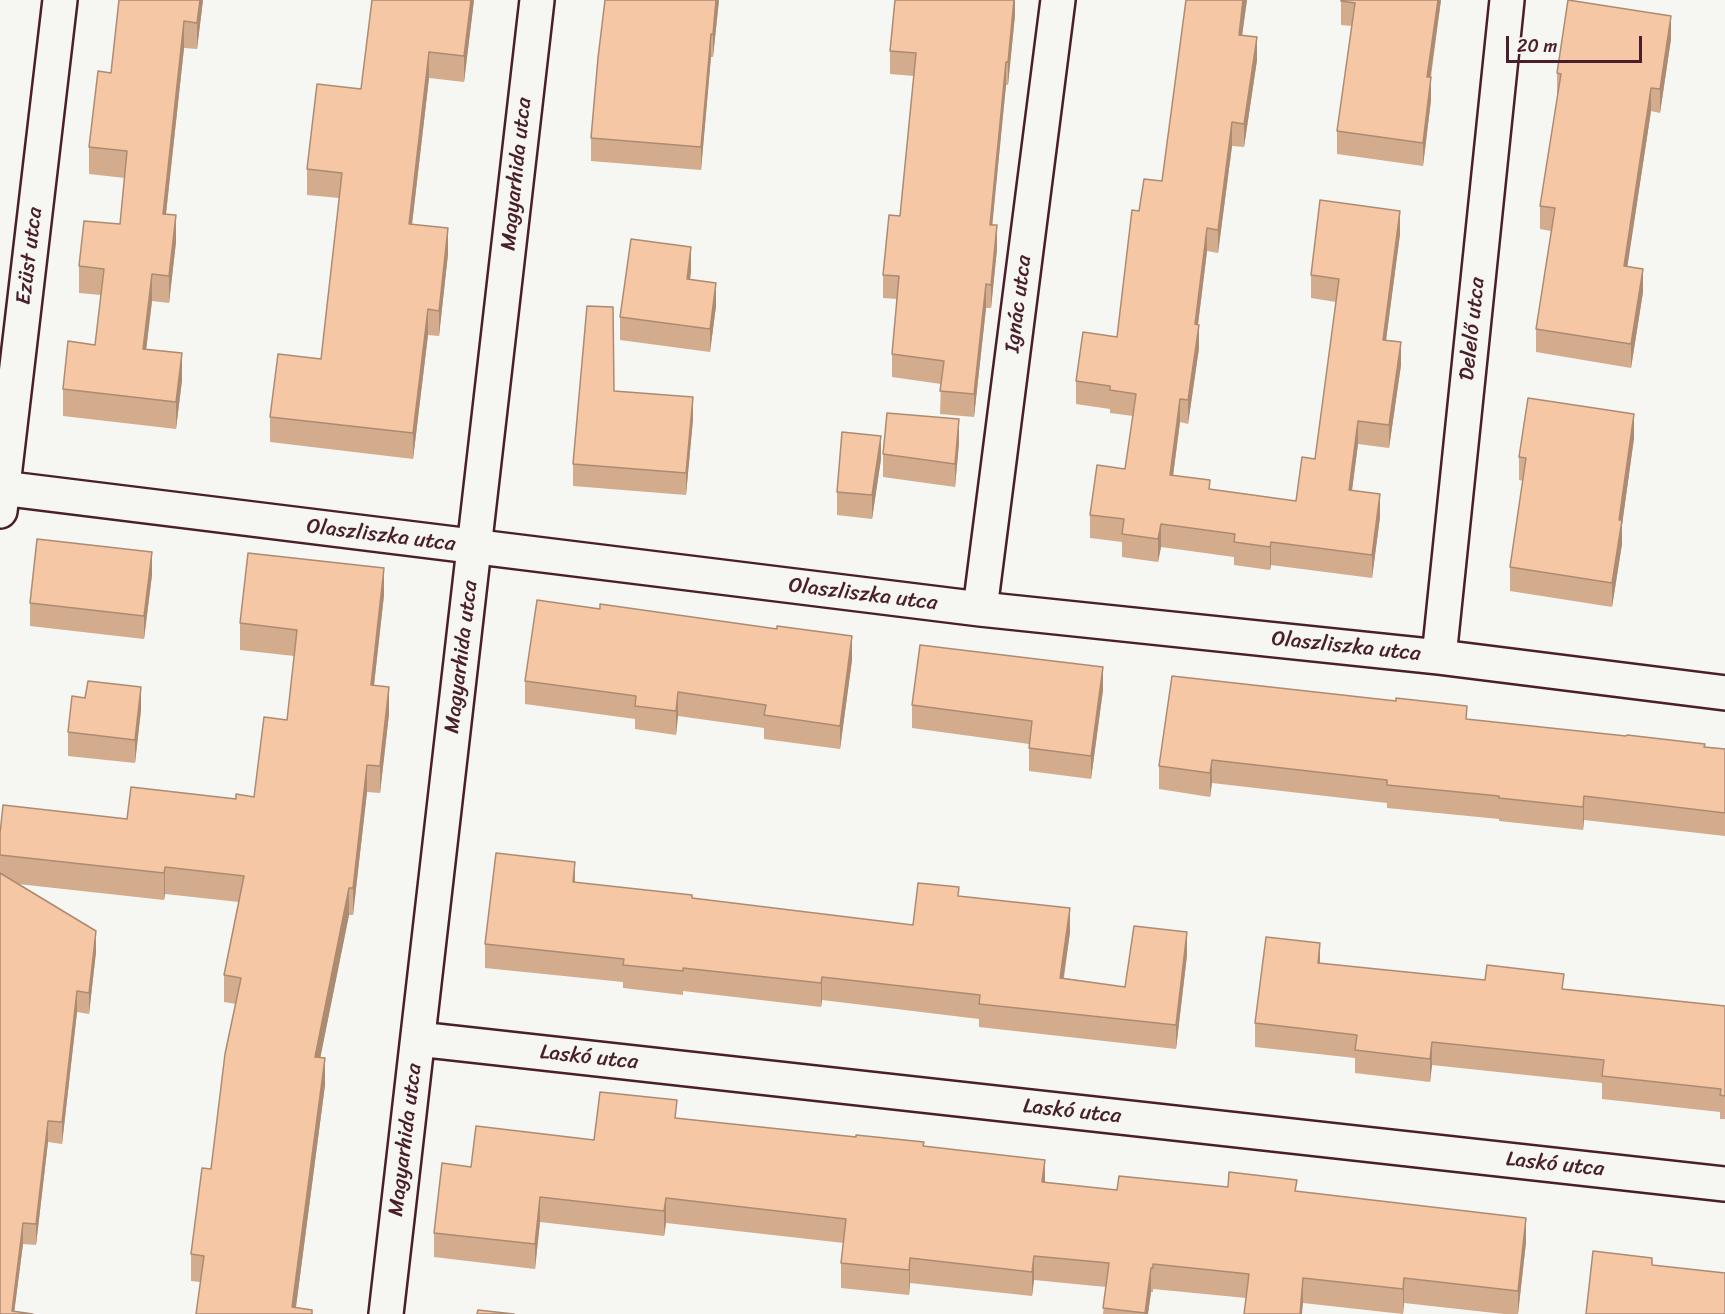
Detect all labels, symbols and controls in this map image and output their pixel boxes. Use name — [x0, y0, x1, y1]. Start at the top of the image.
scale bar — [1509, 24, 1646, 62]
text: 20 m — [1517, 30, 1557, 62]
street label: Magyarhida utca — [496, 96, 538, 252]
street label: Ezüst utca — [12, 206, 48, 306]
street label: Ignác utca — [1001, 254, 1037, 354]
street label: Delelő utca — [1455, 276, 1491, 382]
street label: Olaszliszka utca — [305, 514, 457, 558]
street label: Olaszliszka utca — [787, 573, 939, 617]
street label: Magyarhida utca — [440, 579, 484, 735]
street label: Olaszliszka utca — [1270, 627, 1422, 667]
street label: Laskó utca — [539, 1040, 639, 1076]
street label: Magyarhida utca — [384, 1062, 428, 1218]
street label: Laskó utca — [1022, 1094, 1122, 1130]
street label: Laskó utca — [1505, 1147, 1605, 1183]

